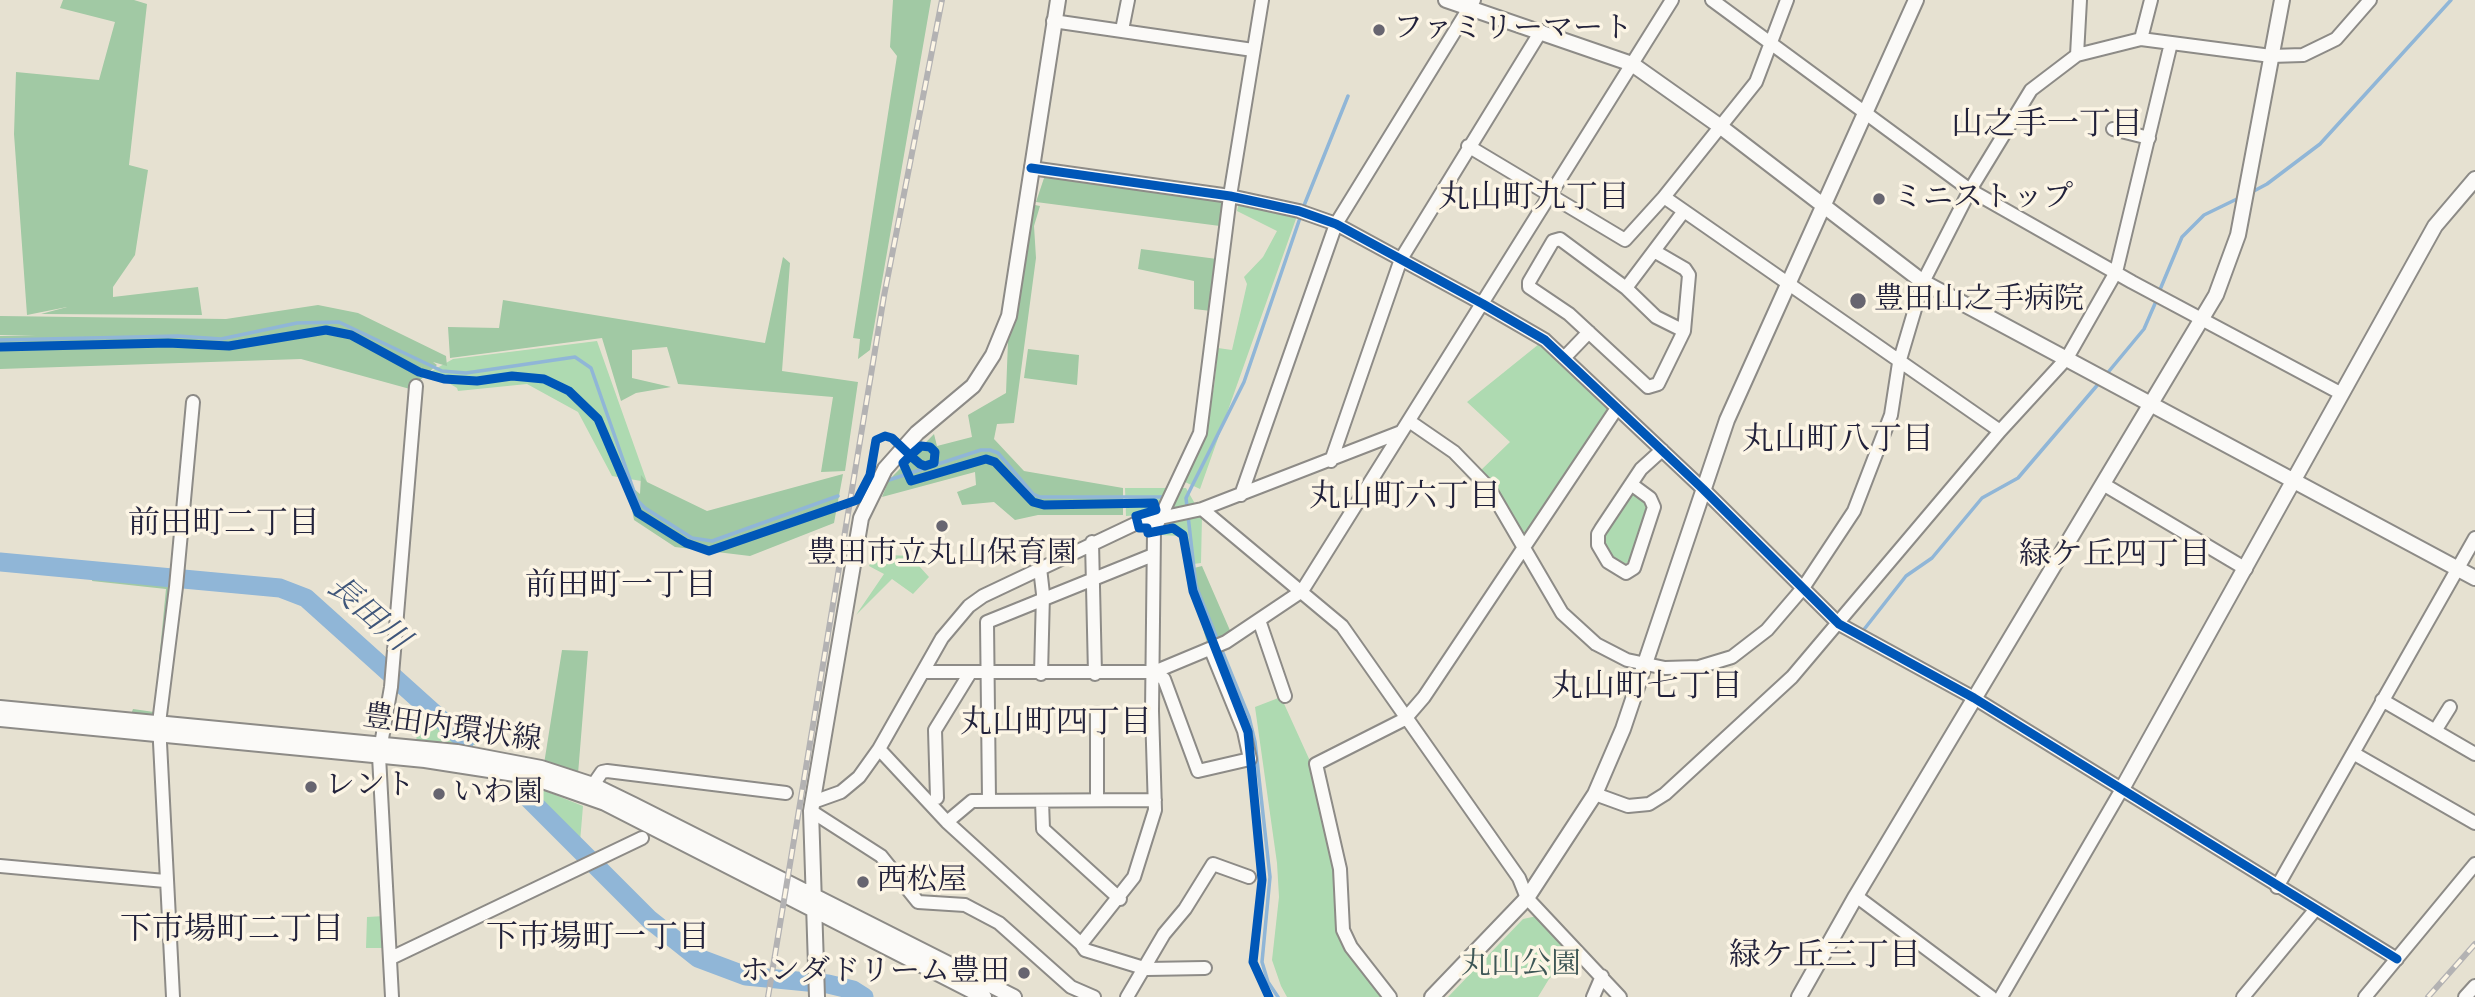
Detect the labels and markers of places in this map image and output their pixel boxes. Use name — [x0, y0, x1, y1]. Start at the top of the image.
place label: ファミリーマート — [1393, 12, 1633, 48]
marker: ファミリーマート — [1371, 22, 1387, 38]
place label: ミニストップ — [1893, 181, 2073, 217]
marker: ミニストップ — [1871, 191, 1887, 207]
place label: 豊田山之手病院 — [1874, 283, 2084, 319]
marker: 豊田山之手病院 — [1848, 291, 1868, 311]
marker: 豊田市立丸山保育園 — [934, 518, 950, 534]
place label: 豊田市立丸山保育園 — [807, 537, 1077, 573]
place label: レント — [325, 769, 415, 805]
place label: いわ園 — [453, 776, 543, 812]
marker: レント — [303, 779, 319, 795]
marker: いわ園 — [431, 786, 447, 802]
place label: 西松屋 — [877, 864, 967, 900]
marker: 西松屋 — [855, 874, 871, 890]
place label: ホンダドリーム豊田 — [740, 955, 1010, 991]
marker: ホンダドリーム豊田 — [1016, 965, 1032, 981]

